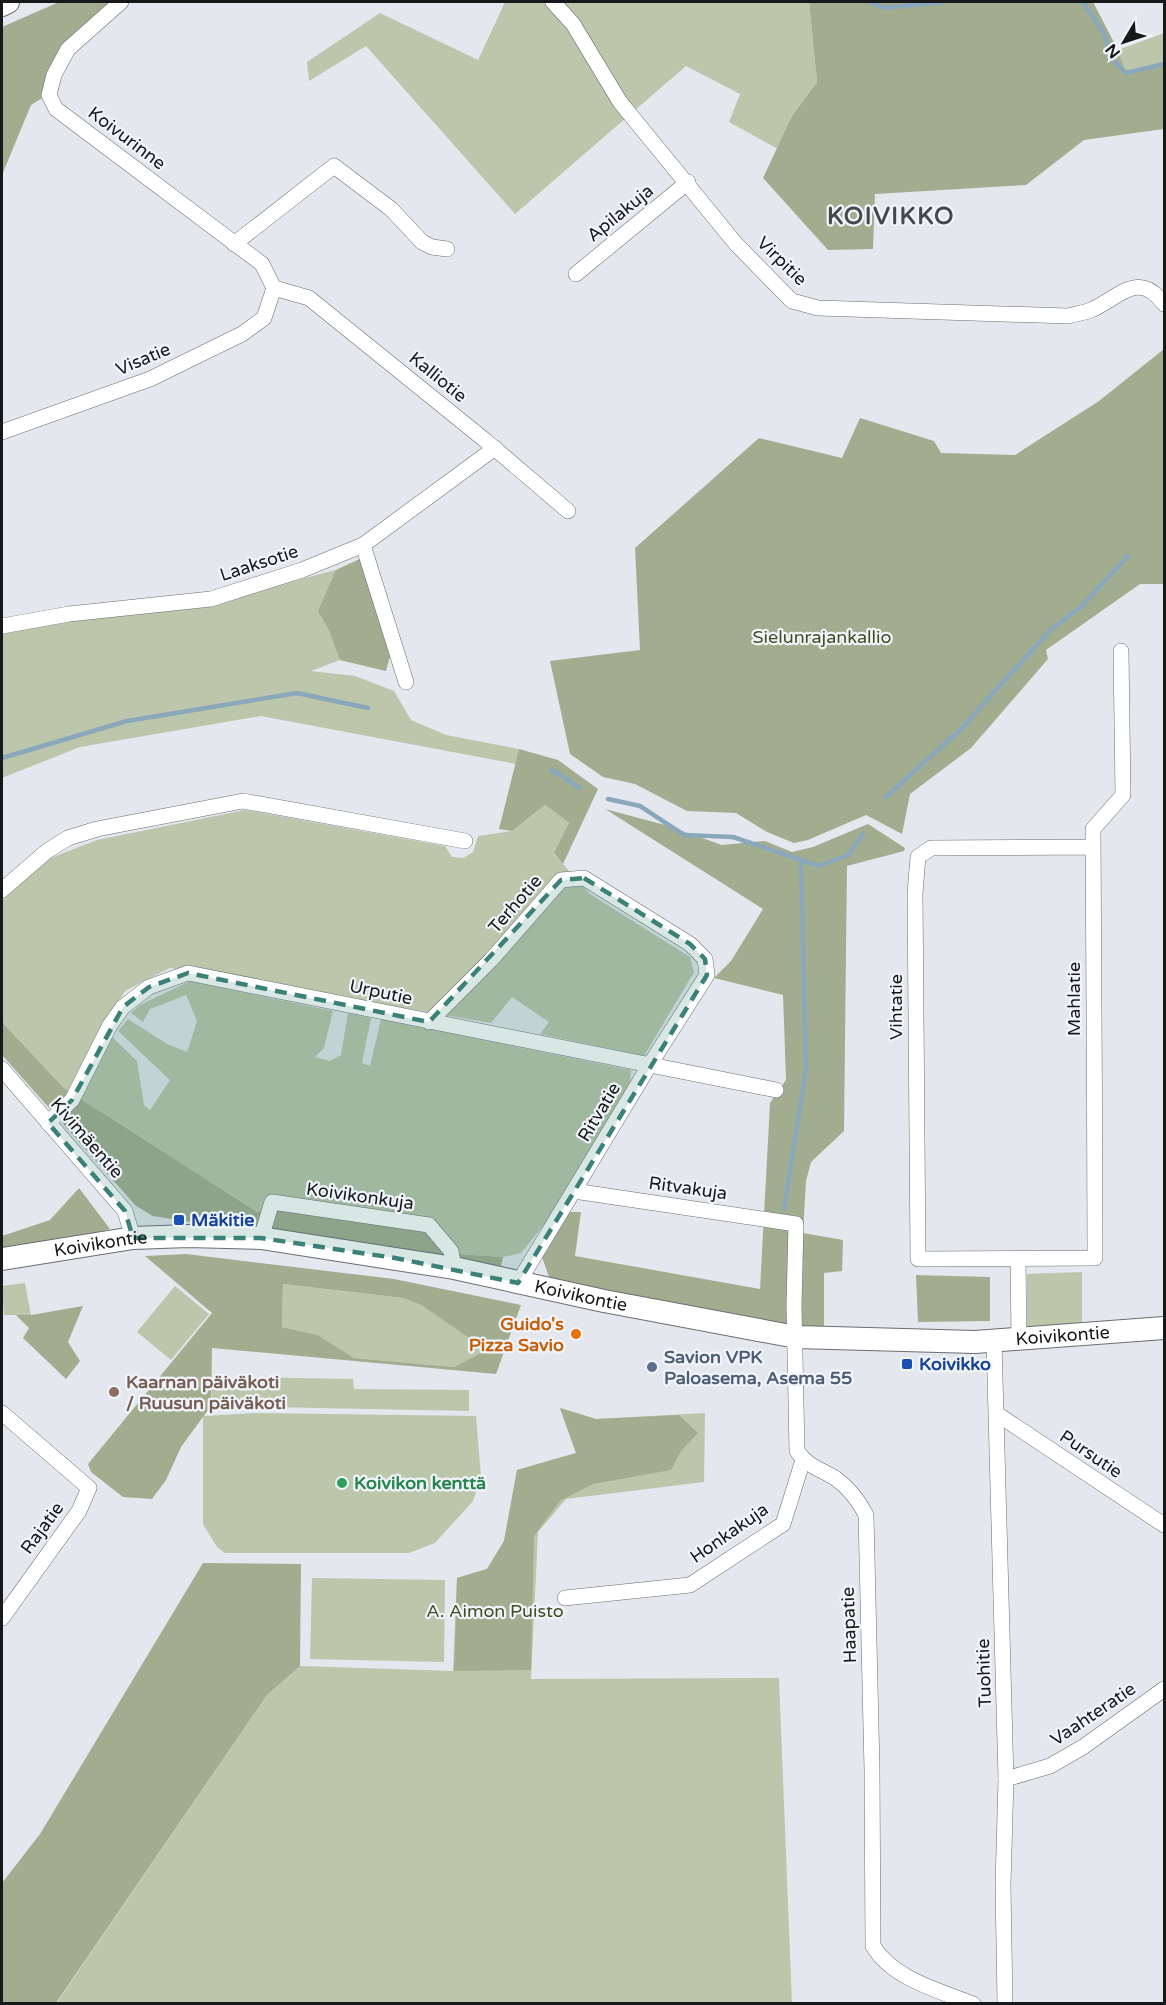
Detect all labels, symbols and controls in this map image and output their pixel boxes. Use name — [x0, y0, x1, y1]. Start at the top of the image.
north arrow — [1094, 12, 1154, 72]
text: N — [1101, 40, 1125, 62]
street label: Koivurinne — [84, 102, 170, 174]
street label: Apilakuja — [582, 180, 658, 246]
district label: KOIVIKKO — [827, 202, 955, 231]
street label: Virpitie — [752, 232, 812, 290]
street label: Visatie — [113, 338, 173, 380]
street label: Kalliotie — [405, 347, 471, 407]
street label: Laaksotie — [217, 540, 301, 586]
park label: Sielunrajankallio — [753, 626, 891, 648]
street label: Terhotie — [484, 870, 546, 938]
street label: Mahlatie — [1063, 962, 1085, 1036]
street label: Vihtatie — [885, 974, 907, 1040]
street label: Urputie — [347, 975, 415, 1009]
street label: Ritvatie — [573, 1078, 625, 1146]
street label: Kivimäentie — [46, 1093, 128, 1183]
street label: Ritvakuja — [647, 1172, 729, 1204]
street label: Koivikonkuja — [305, 1178, 415, 1214]
place label: Mäkitie — [191, 1209, 254, 1231]
marker: Mäkitie — [172, 1213, 186, 1227]
street label: Koivikontie — [52, 1226, 148, 1262]
street label: Koivikontie — [532, 1275, 629, 1316]
place label: Guido's Pizza Savio — [469, 1313, 564, 1356]
street label: Koivikontie — [1015, 1321, 1111, 1350]
marker: Guido's Pizza Savio — [569, 1327, 583, 1341]
place label: Savion VPK Paloasema, Asema 55 — [664, 1346, 852, 1389]
place label: Koivikko — [919, 1353, 991, 1375]
marker: Koivikko — [900, 1357, 914, 1371]
marker: Savion VPK Paloasema, Asema 55 — [645, 1360, 659, 1374]
place label: Kaarnan päiväkoti / Ruusun päiväkoti — [126, 1371, 286, 1414]
marker: Kaarnan päiväkoti / Ruusun päiväkoti — [107, 1385, 121, 1399]
street label: Pursutie — [1055, 1425, 1127, 1483]
place label: Koivikon kenttä — [354, 1472, 486, 1494]
marker: Koivikon kenttä — [335, 1476, 349, 1490]
street label: Rajatie — [16, 1498, 68, 1558]
street label: Honkakuja — [686, 1498, 772, 1568]
street label: Haapatie — [837, 1586, 861, 1664]
park label: A. Aimon Puisto — [426, 1600, 564, 1622]
street label: Tuohitie — [972, 1638, 996, 1708]
street label: Vaahteratie — [1046, 1678, 1140, 1750]

